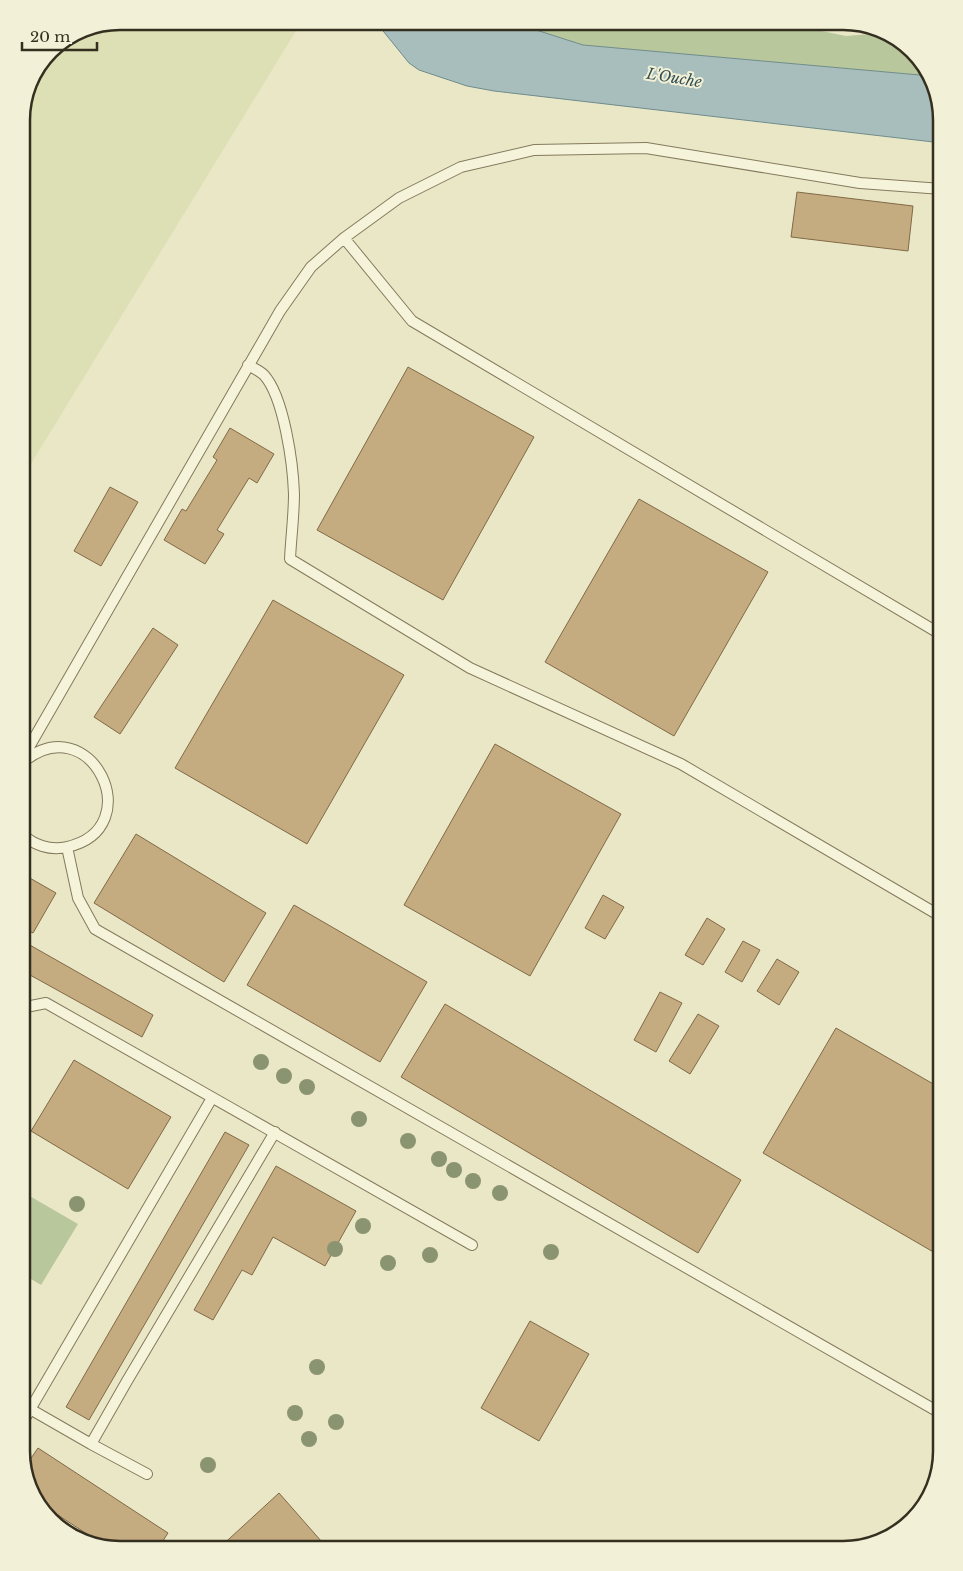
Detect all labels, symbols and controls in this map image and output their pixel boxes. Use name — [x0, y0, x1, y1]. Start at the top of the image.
scale bar — [22, 20, 98, 52]
text: 20 m — [30, 27, 70, 46]
water label: L'Ouche — [644, 64, 703, 91]

